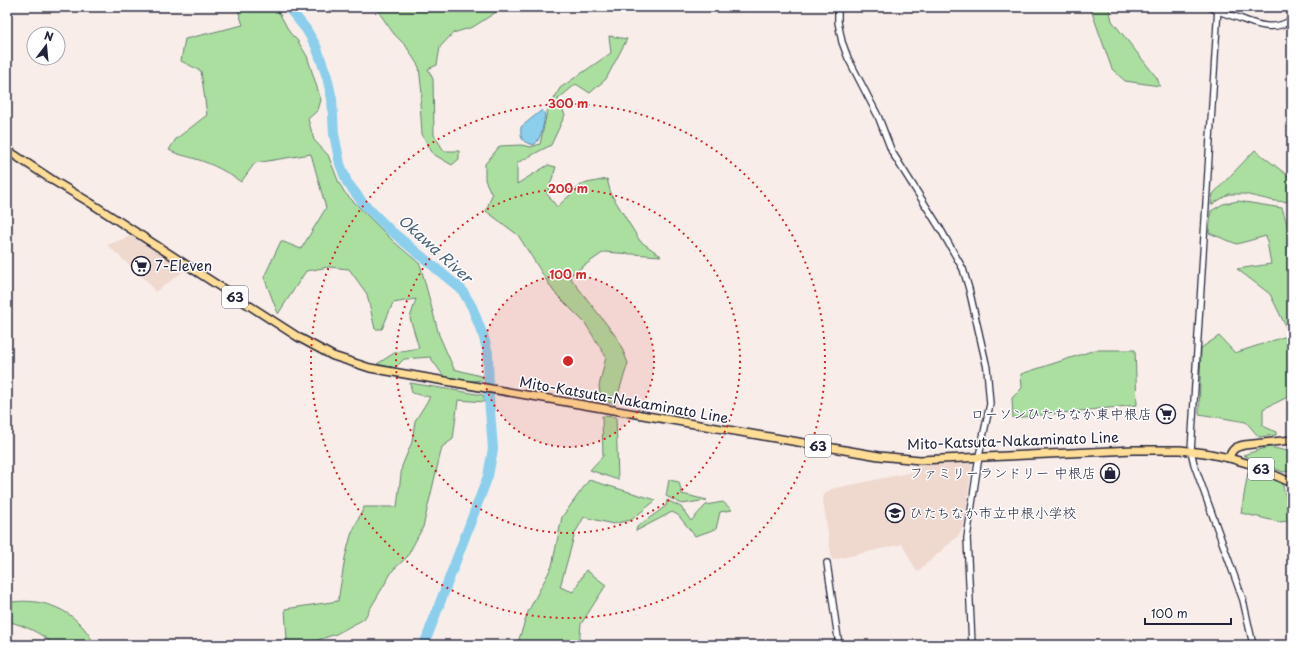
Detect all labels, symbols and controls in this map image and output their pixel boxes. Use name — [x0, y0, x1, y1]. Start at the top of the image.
north arrow — [26, 26, 66, 66]
text: N — [42, 27, 56, 45]
text: 300 m — [548, 94, 588, 112]
text: 200 m — [548, 179, 588, 197]
water label: Okawa River — [394, 208, 480, 289]
supermarket icon: 7-Eleven — [130, 255, 152, 277]
place label: 7-Eleven — [155, 255, 212, 276]
text: 100 m — [549, 265, 587, 283]
road number: 63 — [222, 286, 248, 308]
centre of rings — [561, 354, 575, 368]
street label: Mito-Katsuta-Nakaminato Line — [518, 371, 730, 428]
place label: ローソンひたちなか東中根店 — [971, 403, 1152, 424]
supermarket icon: ローソンひたちなか東中根店 — [1155, 403, 1177, 425]
street label: Mito-Katsuta-Nakaminato Line — [907, 426, 1119, 455]
road number: 63 — [805, 435, 831, 457]
road number: 63 — [1248, 458, 1274, 480]
place label: ファミリーランドリー 中根店 — [909, 462, 1096, 483]
shop icon: ファミリーランドリー 中根店 — [1099, 462, 1121, 484]
school or university icon: ひたちなか市立中根小学校 — [884, 502, 906, 524]
place label: ひたちなか市立中根小学校 — [909, 502, 1076, 523]
scale bar — [1145, 600, 1231, 626]
text: 100 m — [1151, 604, 1188, 622]

